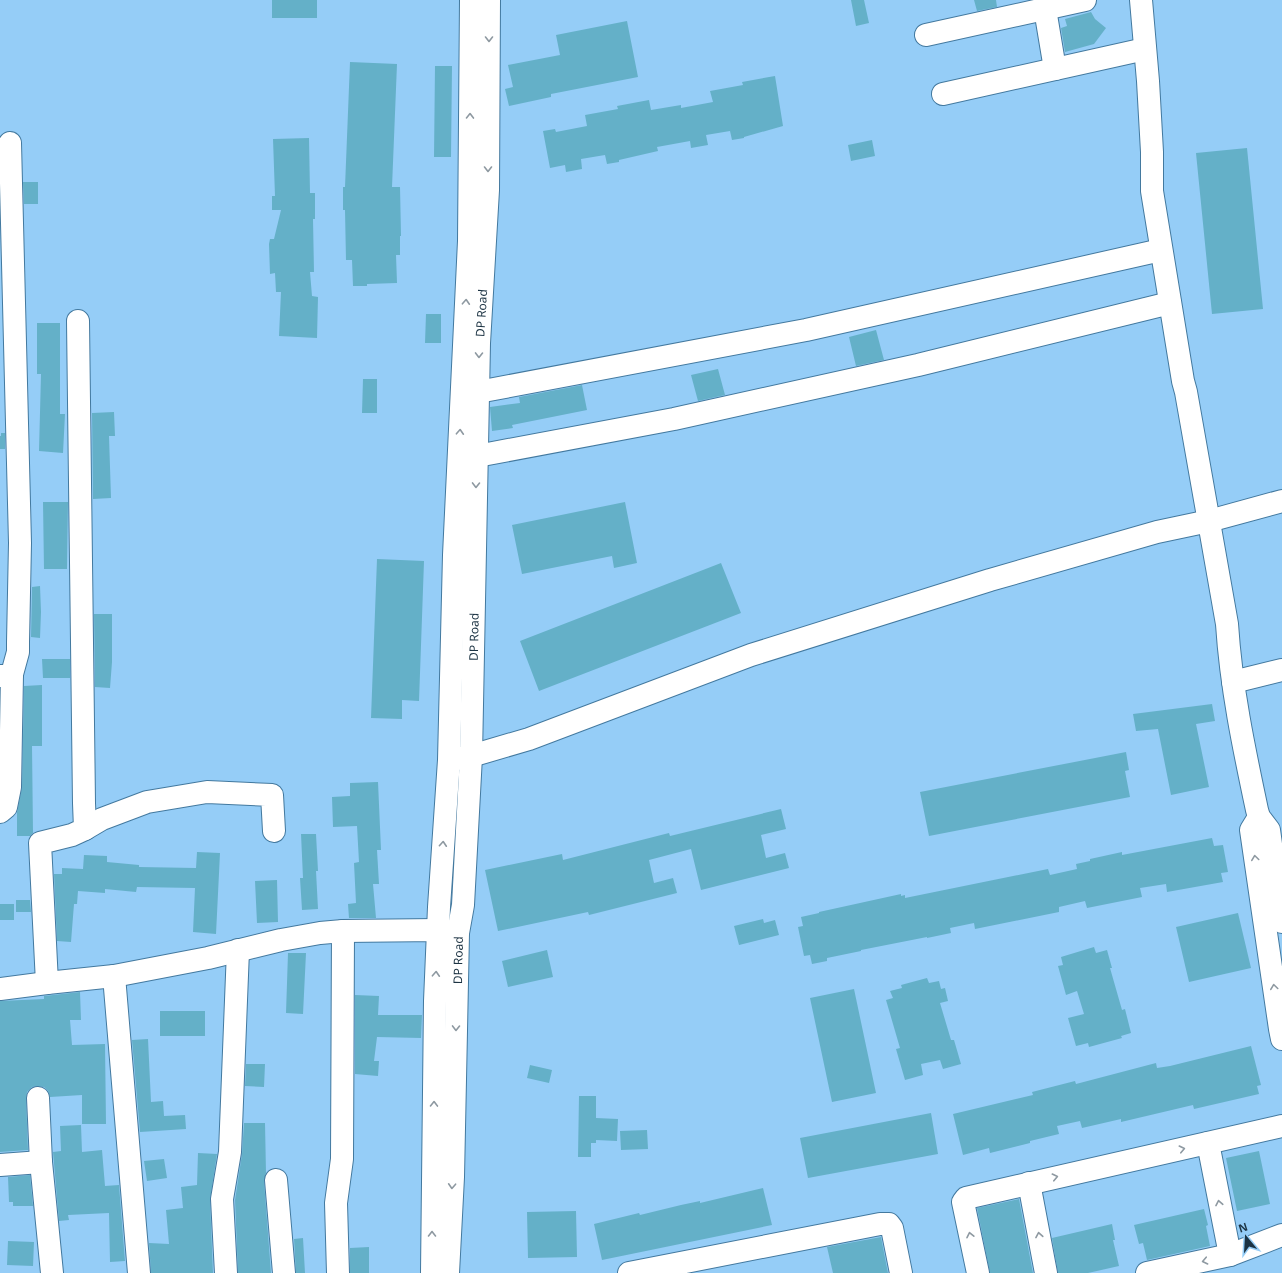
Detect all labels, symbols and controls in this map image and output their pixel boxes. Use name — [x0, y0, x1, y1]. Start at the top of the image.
one-way arrow — [485, 36, 493, 42]
one-way arrow — [466, 113, 474, 119]
one-way arrow — [484, 166, 492, 172]
street label: DP Road — [471, 289, 491, 337]
one-way arrow — [461, 299, 470, 305]
one-way arrow — [475, 352, 483, 358]
one-way arrow — [455, 429, 464, 435]
one-way arrow — [472, 482, 480, 488]
street label: DP Road — [464, 613, 482, 661]
one-way arrow — [439, 841, 448, 847]
one-way arrow — [1251, 855, 1260, 861]
street label: DP Road — [448, 936, 466, 984]
one-way arrow — [432, 971, 440, 977]
one-way arrow — [1270, 984, 1279, 990]
one-way arrow — [452, 1025, 460, 1031]
one-way arrow — [430, 1101, 438, 1107]
one-way arrow — [1178, 1145, 1185, 1153]
one-way arrow — [1052, 1174, 1058, 1182]
one-way arrow — [448, 1183, 457, 1189]
one-way arrow — [1216, 1200, 1224, 1206]
north arrow — [1226, 1217, 1266, 1257]
text: N — [1236, 1218, 1249, 1236]
one-way arrow — [428, 1231, 436, 1237]
one-way arrow — [966, 1232, 975, 1238]
one-way arrow — [1035, 1232, 1043, 1238]
one-way arrow — [1202, 1256, 1209, 1264]

